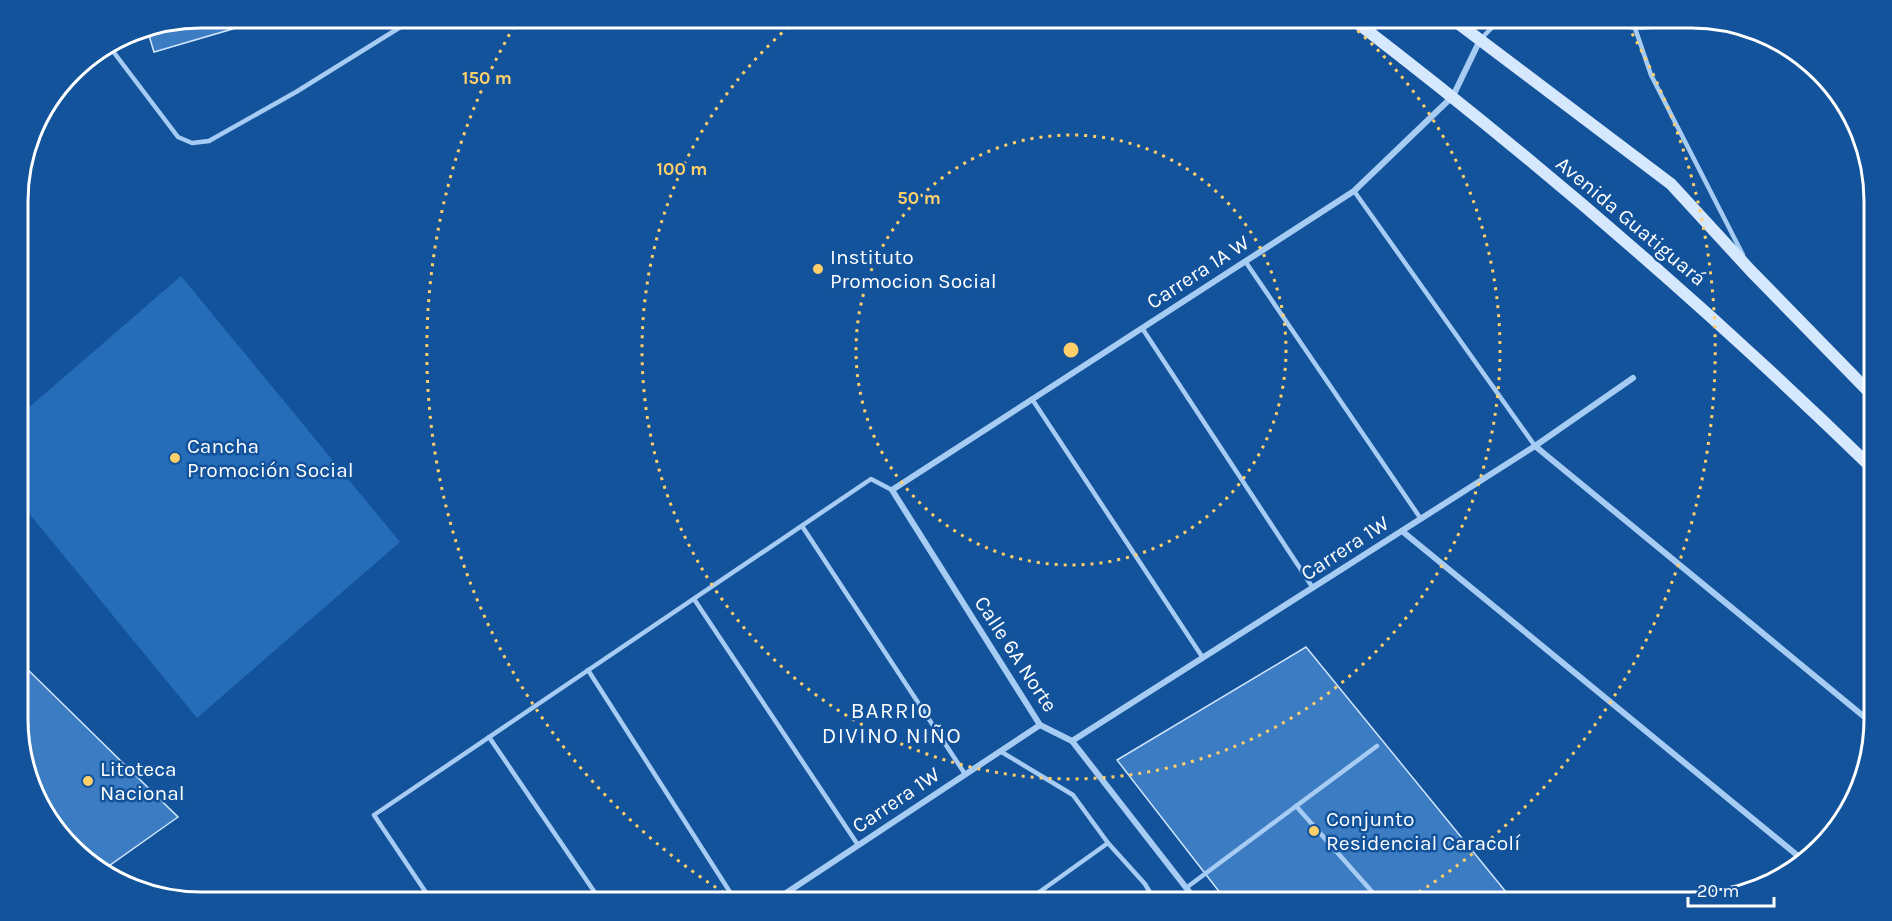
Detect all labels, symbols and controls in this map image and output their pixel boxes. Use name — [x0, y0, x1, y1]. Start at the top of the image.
text: 150 m — [462, 67, 512, 89]
street label: Avenida Guatiguará — [1551, 151, 1711, 291]
text: 100 m — [657, 158, 707, 180]
text: 50 m — [897, 187, 941, 209]
street label: Carrera 1A W — [1142, 230, 1254, 314]
place label: Instituto Promocion Social — [830, 245, 997, 293]
marker: Instituto Promocion Social — [811, 262, 825, 276]
centre of rings — [1061, 340, 1081, 360]
place label: Cancha Promoción Social — [187, 434, 354, 482]
marker: Cancha Promoción Social — [168, 451, 182, 465]
street label: Carrera 1W — [1296, 511, 1394, 585]
street label: Calle 6A Norte — [970, 592, 1062, 716]
district label: BARRIO DIVINO NIÑO — [822, 698, 962, 749]
place label: Litoteca Nacional — [100, 757, 185, 805]
street label: Carrera 1W — [848, 762, 944, 838]
marker: Litoteca Nacional — [81, 774, 95, 788]
place label: Conjunto Residencial Caracolí — [1326, 807, 1521, 855]
marker: Conjunto Residencial Caracolí — [1307, 824, 1321, 838]
scale bar — [1688, 870, 1774, 908]
text: 20 m — [1697, 880, 1739, 902]

